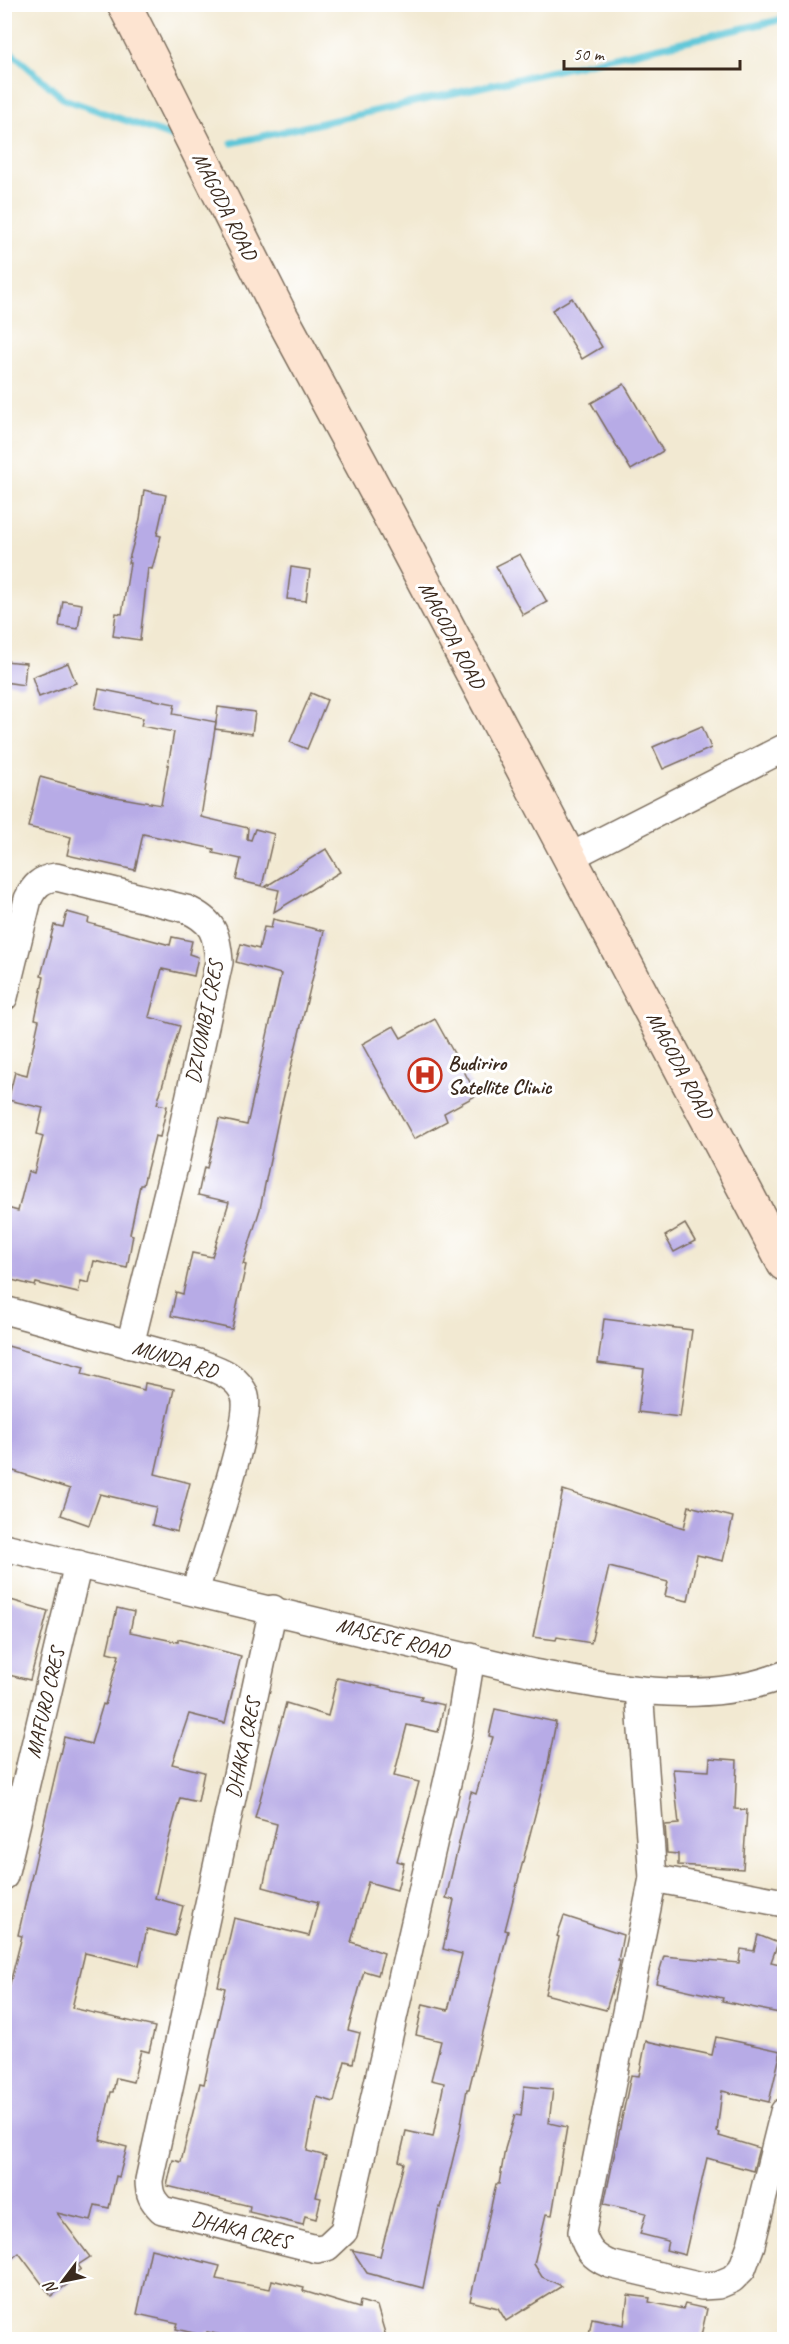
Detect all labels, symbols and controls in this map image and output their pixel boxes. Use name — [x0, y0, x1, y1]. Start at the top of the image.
scale bar — [564, 33, 740, 71]
text: 50 m — [573, 43, 606, 65]
street label: MAGODA ROAD — [187, 148, 264, 266]
street label: MAGODA ROAD — [413, 577, 492, 695]
street label: DZVOMBI CRES — [179, 956, 229, 1086]
street label: MAGODA ROAD — [641, 1007, 720, 1125]
place label: Budiriro Satellite Clinic — [448, 1050, 553, 1100]
hospital icon: Budiriro Satellite Clinic — [407, 1057, 443, 1093]
street label: MUNDA RD — [129, 1334, 222, 1385]
street label: MASESE ROAD — [334, 1611, 454, 1665]
street label: MAFURO CRES — [20, 1643, 71, 1761]
street label: DHAKA CRES — [220, 1693, 267, 1800]
street label: DHAKA CRES — [189, 2205, 296, 2256]
north arrow — [33, 2251, 93, 2311]
text: N — [38, 2276, 62, 2298]

